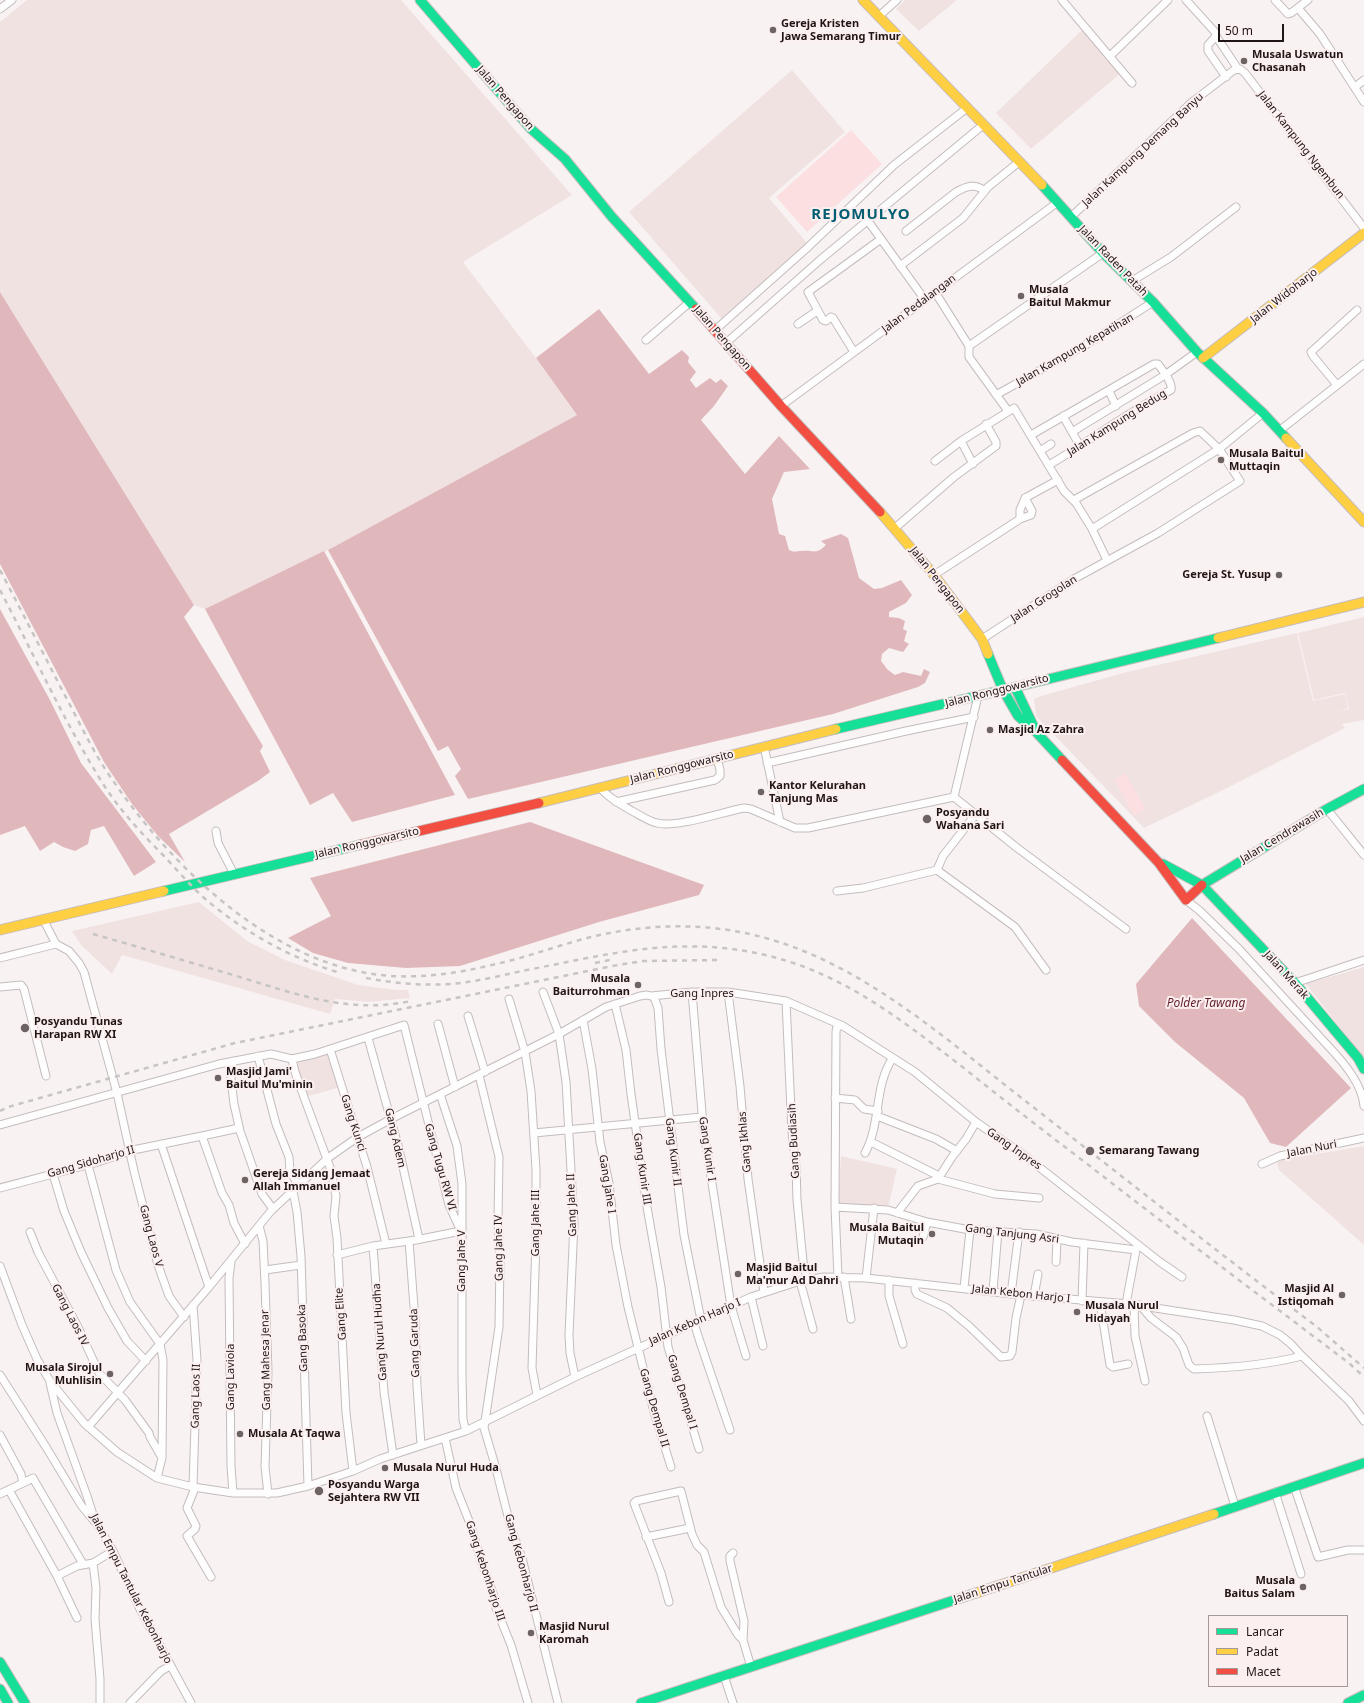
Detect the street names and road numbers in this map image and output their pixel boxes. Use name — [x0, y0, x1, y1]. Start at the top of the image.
street label: Jalan Pengapon — [474, 63, 536, 133]
street label: Jalan Kampung Ngembun — [1255, 89, 1347, 201]
street label: Jalan Kampung Demang Banyu — [1080, 90, 1206, 210]
street label: Jalan Raden Patah — [1076, 223, 1150, 299]
street label: Jalan Widoharjo — [1248, 266, 1320, 326]
street label: Jalan Pedalangan — [879, 272, 959, 336]
street label: Jalan Pengapon — [691, 303, 753, 373]
street label: Jalan Kampung Kepatihan — [1014, 311, 1136, 389]
street label: Jalan Kampung Bedug — [1065, 387, 1169, 459]
street label: Jalan Pengapon — [907, 544, 967, 616]
street label: Jalan Grogolan — [1009, 573, 1079, 625]
street label: Jalan Ronggowarsito — [944, 672, 1050, 710]
street label: Jalan Ronggowarsito — [629, 748, 735, 786]
street label: Jalan Cendrawasih — [1238, 806, 1326, 866]
street label: Jalan Ronggowarsito — [314, 825, 420, 861]
street label: Jalan Merak — [1261, 948, 1311, 1002]
street label: Gang Inpres — [670, 987, 734, 1001]
street label: Gang Kunci — [338, 1093, 368, 1153]
street label: Gang Budiasih — [785, 1103, 803, 1179]
street label: Gang Adem — [382, 1107, 408, 1169]
street label: Gang Ikhlas — [736, 1111, 754, 1173]
street label: Gang Kunir I — [696, 1116, 718, 1182]
street label: Gang Kunir II — [662, 1117, 684, 1187]
street label: Gang Tugu RW VI — [421, 1122, 459, 1212]
street label: Gang Inpres — [984, 1125, 1044, 1173]
street label: Gang Kunir III — [630, 1132, 654, 1206]
street label: Jalan Nuri — [1286, 1138, 1338, 1160]
street label: Gang Sidoharjo II — [46, 1143, 136, 1181]
street label: Gang Jahe I — [596, 1154, 618, 1214]
street label: Gang Jahe II — [564, 1173, 580, 1237]
street label: Gang Jahe III — [529, 1190, 543, 1256]
street label: Gang Laos V — [136, 1203, 166, 1269]
street label: Gang Jahe IV — [492, 1215, 506, 1281]
street label: Gang Tanjung Asri — [964, 1222, 1060, 1246]
street label: Gang Jahe V — [455, 1230, 469, 1292]
street label: Gang Laos IV — [49, 1282, 91, 1348]
street label: Jalan Kebon Harjo I — [971, 1282, 1071, 1306]
street label: Gang Nurul Hudha — [370, 1283, 390, 1381]
street label: Gang Elite — [333, 1287, 349, 1341]
street label: Jalan Kebon Harjo I — [647, 1296, 743, 1348]
street label: Gang Basoka — [295, 1304, 311, 1372]
street label: Gang Garuda — [407, 1308, 423, 1378]
street label: Gang Mahesa Jenar — [259, 1310, 273, 1410]
street label: Gang Laviola — [224, 1344, 238, 1410]
street label: Gang Dempal I — [664, 1353, 700, 1431]
street label: Gang Laos II — [189, 1364, 203, 1428]
street label: Gang Dempal II — [636, 1367, 672, 1449]
street label: Jalan Empu Tantular Kebonharjo — [87, 1512, 175, 1666]
street label: Gang Kebonharjo II — [502, 1512, 540, 1614]
street label: Gang Kebonharjo III — [463, 1519, 507, 1623]
street label: Jalan Empu Tantular — [952, 1562, 1054, 1606]

